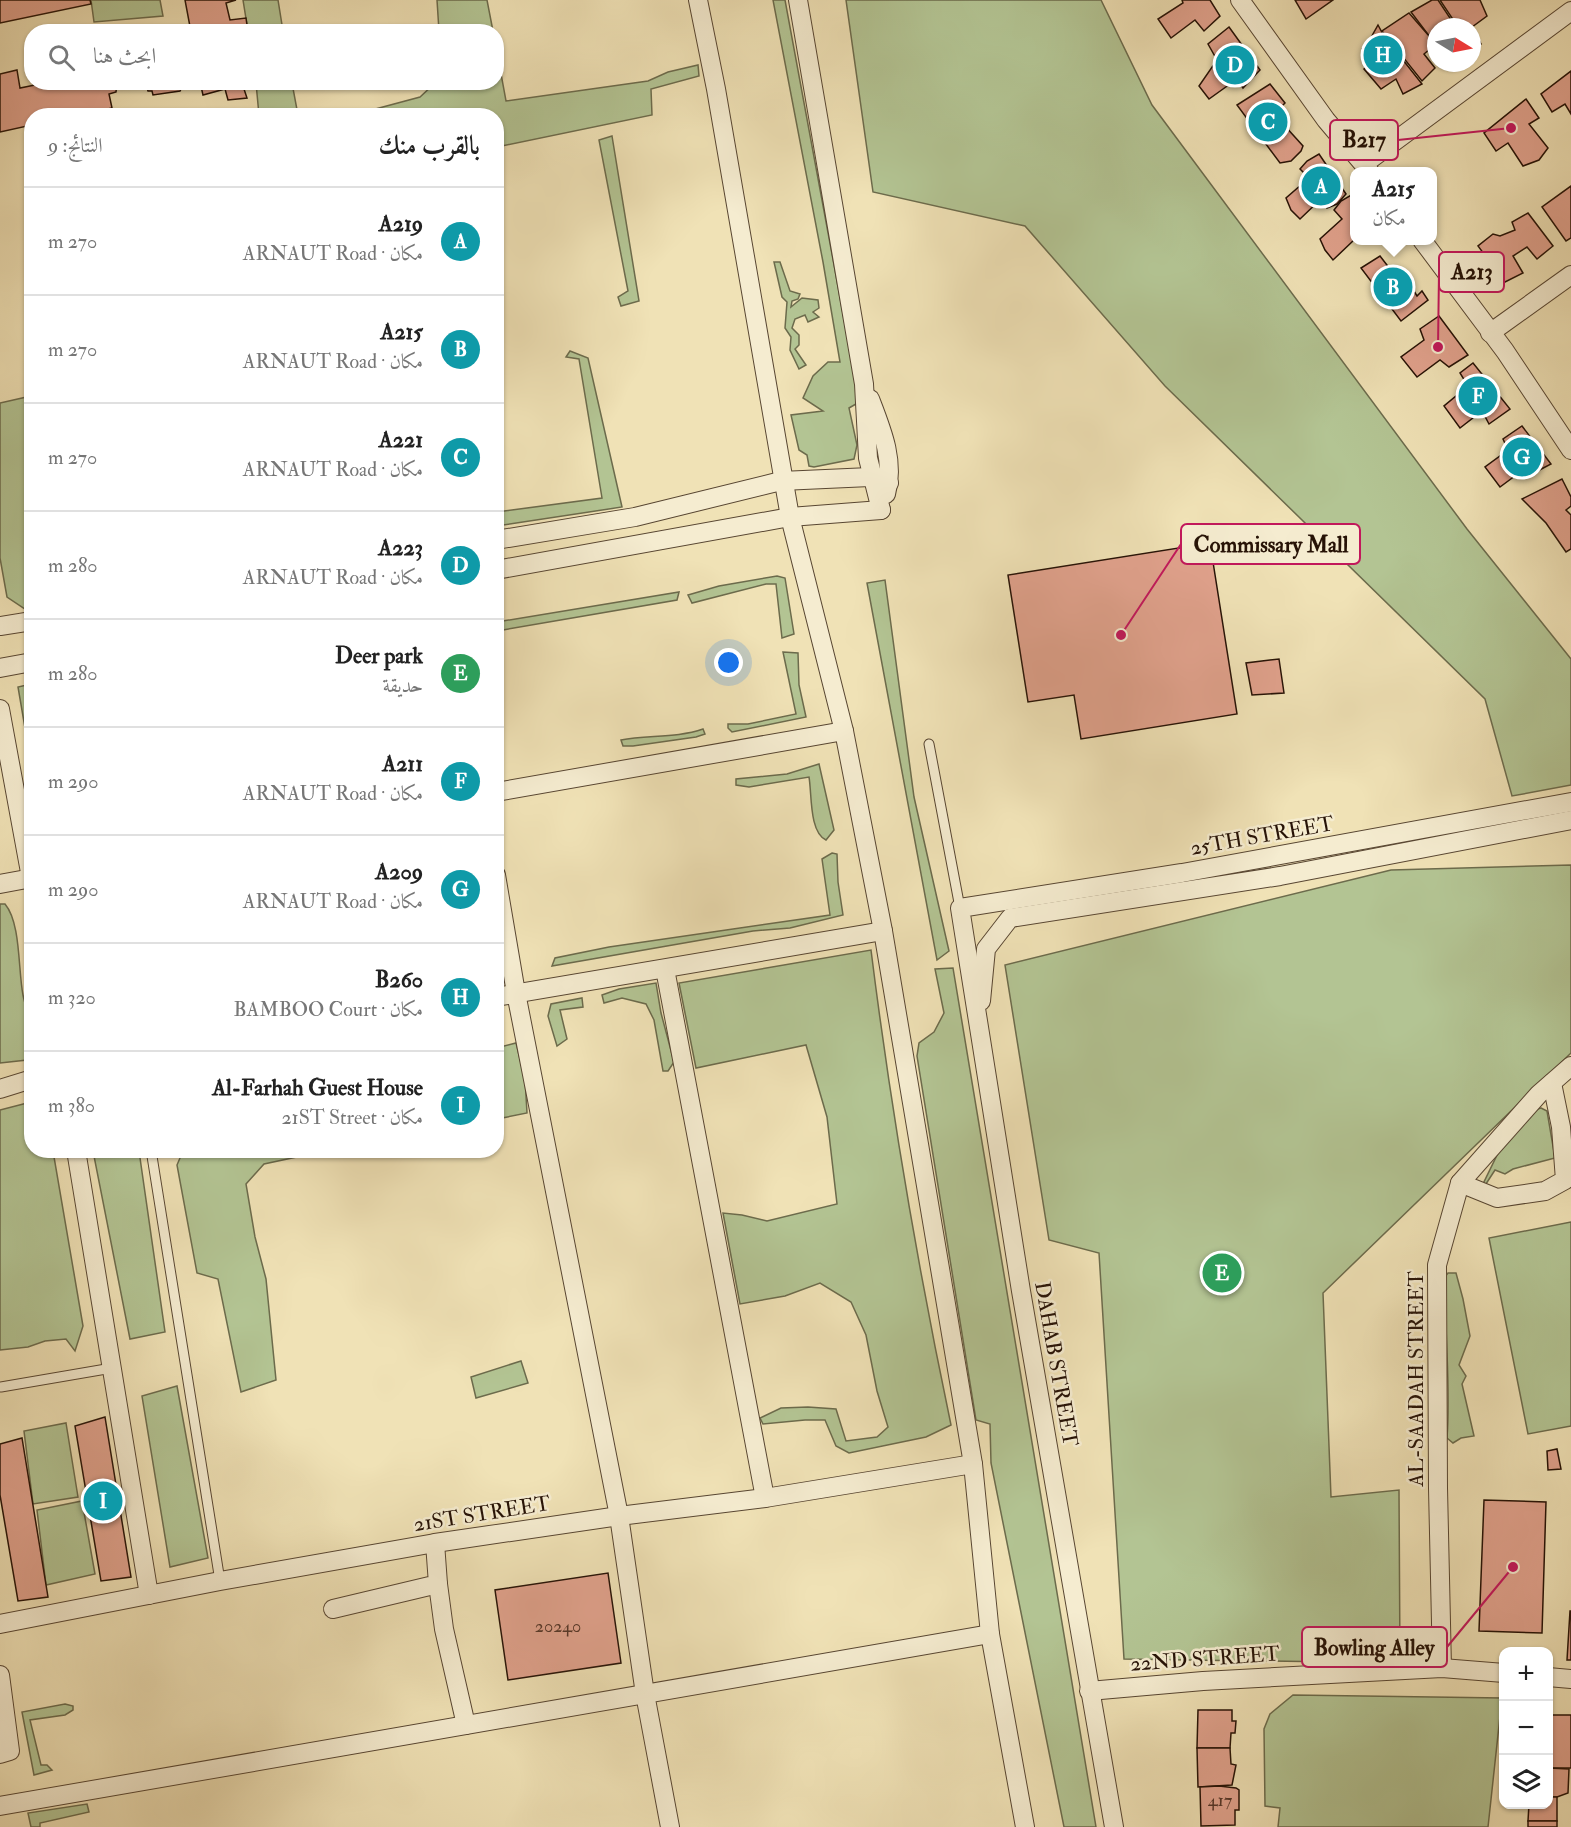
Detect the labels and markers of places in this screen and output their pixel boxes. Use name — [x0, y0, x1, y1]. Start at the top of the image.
pin: H — [1364, 32, 1402, 78]
pin: D — [1216, 42, 1254, 88]
pin: C — [1248, 100, 1288, 144]
callout: B217 — [1330, 120, 1398, 160]
pin: A — [1302, 164, 1340, 208]
callout: A213 — [1439, 252, 1504, 292]
pin: B — [1374, 264, 1412, 310]
pin: F — [1458, 374, 1498, 418]
pin: G — [1502, 434, 1541, 480]
callout: Commissary Mall — [1181, 524, 1360, 564]
pin: E — [1202, 1250, 1242, 1296]
pin: I — [84, 1478, 122, 1524]
callout: Bowling Alley — [1302, 1627, 1447, 1667]

